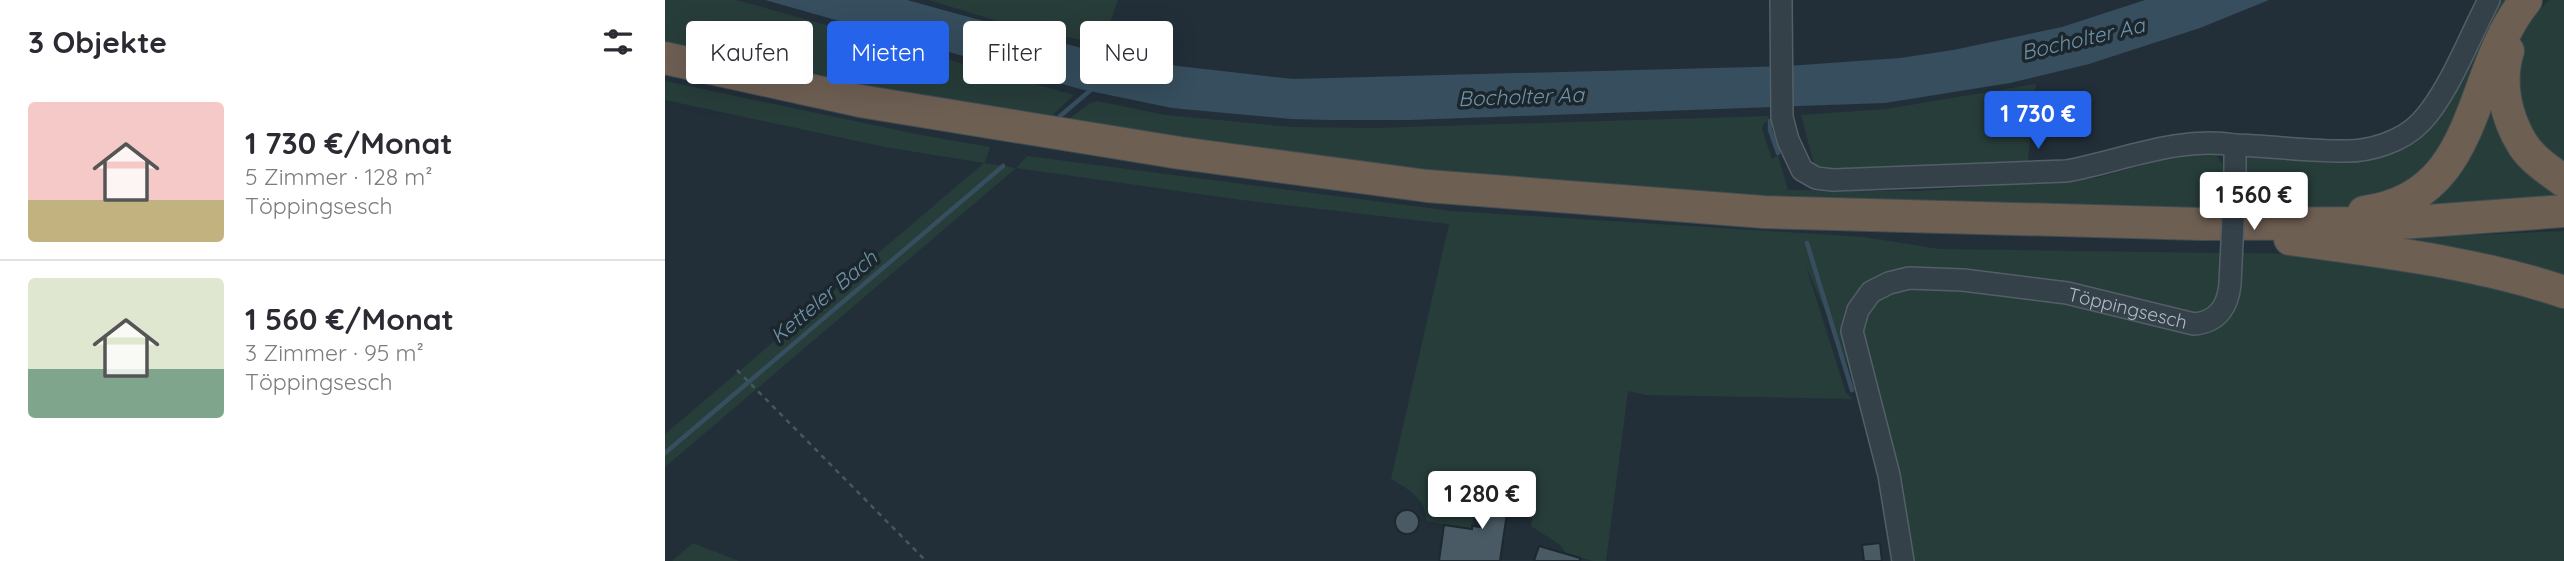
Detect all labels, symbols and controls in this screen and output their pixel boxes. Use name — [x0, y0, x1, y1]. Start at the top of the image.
water label: Bocholter Aa — [2018, 11, 2148, 65]
chip: Kaufen — [686, 21, 813, 84]
chip: Mieten — [827, 21, 949, 84]
chip: Filter — [963, 21, 1066, 84]
chip: Neu — [1080, 21, 1173, 84]
text: 3 Objekte — [28, 23, 167, 61]
icon: filters — [599, 23, 637, 61]
water label: Bocholter Aa — [1458, 81, 1586, 111]
pin: 1 730 € — [1973, 92, 2103, 151]
text: 1 730 € — [2000, 99, 2076, 128]
text: 1 730 €/Monat — [245, 124, 453, 162]
icon: home — [84, 130, 168, 214]
text: 5 Zimmer · 128 m² — [245, 162, 433, 191]
pin: 1 560 € — [2189, 173, 2319, 232]
text: 1 560 € — [2216, 180, 2292, 209]
text: Töppingsesch — [245, 191, 393, 220]
water label: Ketteler Bach — [765, 243, 883, 348]
street label: Töppingsesch — [2066, 282, 2190, 334]
text: 1 560 €/Monat — [245, 300, 454, 338]
icon: home — [84, 306, 168, 390]
text: 3 Zimmer · 95 m² — [245, 338, 424, 367]
text: Töppingsesch — [245, 367, 393, 396]
pin: 1 280 € — [1417, 472, 1547, 531]
text: 1 280 € — [1444, 479, 1520, 508]

